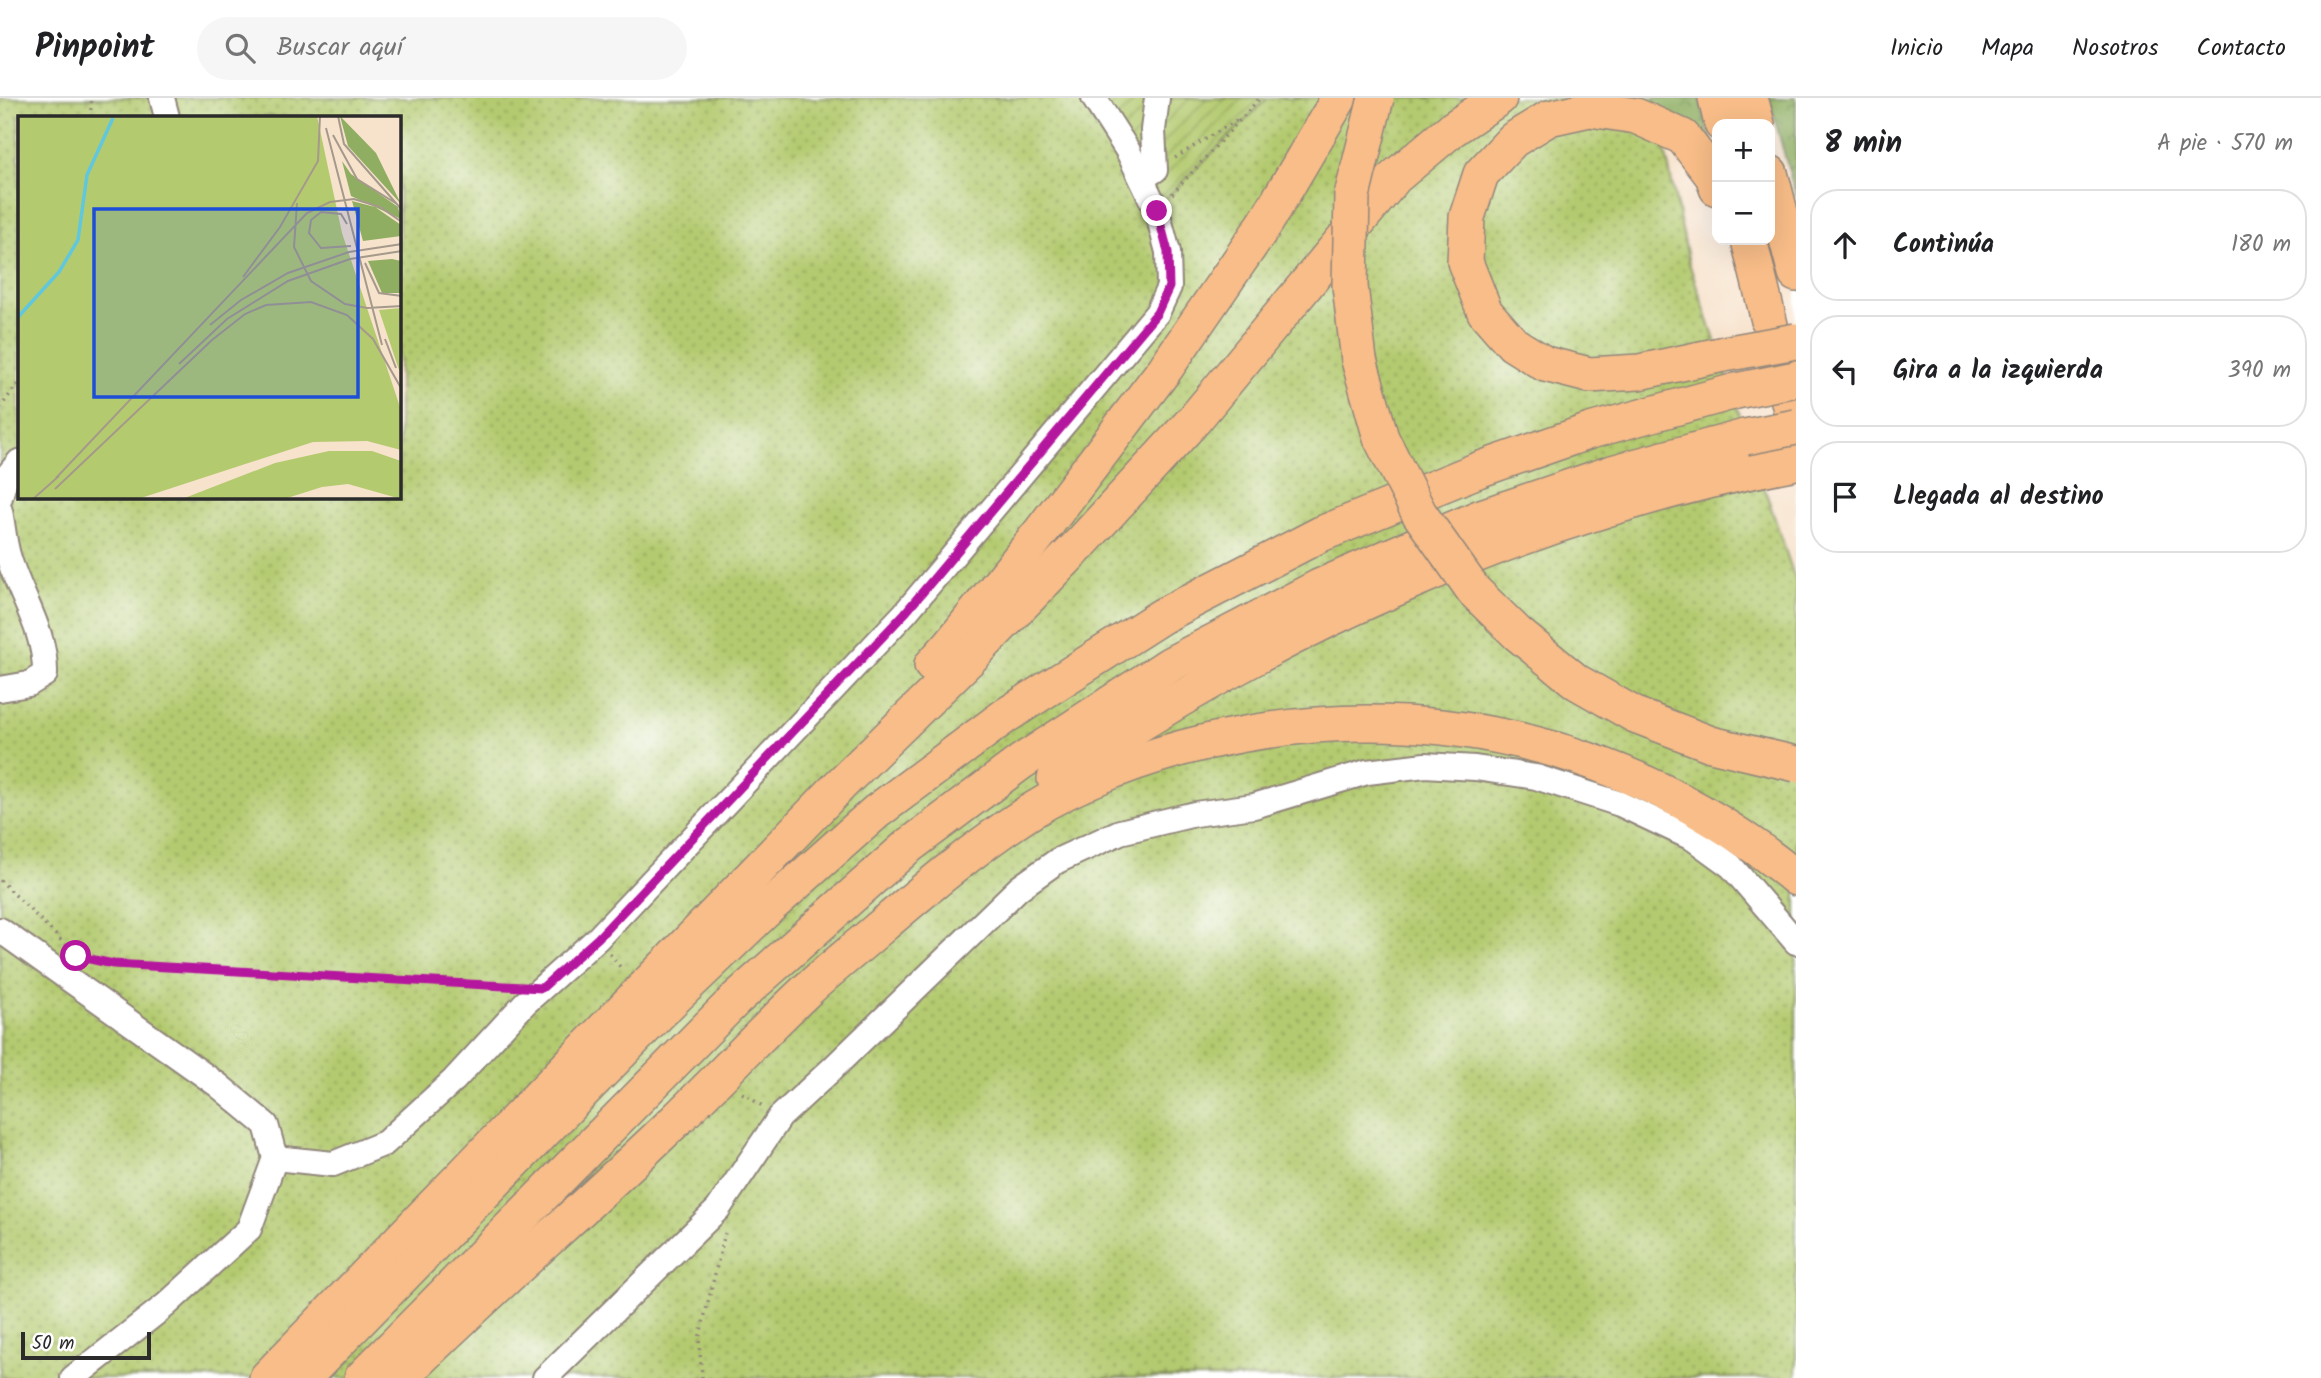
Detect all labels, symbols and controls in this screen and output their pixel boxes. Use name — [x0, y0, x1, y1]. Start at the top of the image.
search box — [197, 17, 687, 80]
text: Pinpoint — [35, 22, 155, 75]
text: Buscar aquí — [277, 27, 403, 69]
icon: search — [221, 29, 259, 67]
text: Inicio — [1890, 29, 1943, 68]
text: Mapa — [1981, 29, 2034, 68]
text: Nosotros — [2072, 29, 2159, 68]
text: Contacto — [2197, 29, 2286, 68]
inset map — [18, 116, 401, 499]
map controls — [1712, 119, 1775, 245]
button: + — [1712, 119, 1775, 182]
text: 8 min — [1824, 120, 1902, 168]
text: A pie · 570 m — [2157, 126, 2293, 162]
button: − — [1712, 182, 1775, 245]
route end — [1141, 195, 1172, 226]
text: Continúa — [1893, 224, 1994, 266]
icon: ahead — [1826, 226, 1864, 264]
text: 180 m — [2231, 227, 2291, 263]
text: Gira a la izquierda — [1893, 350, 2103, 392]
icon: left — [1826, 352, 1864, 390]
text: 390 m — [2228, 353, 2291, 389]
text: Llegada al destino — [1893, 476, 2104, 518]
icon: arrive — [1826, 478, 1864, 516]
route start — [60, 940, 91, 971]
scale bar — [21, 1329, 150, 1361]
text: 50 m — [32, 1329, 74, 1359]

